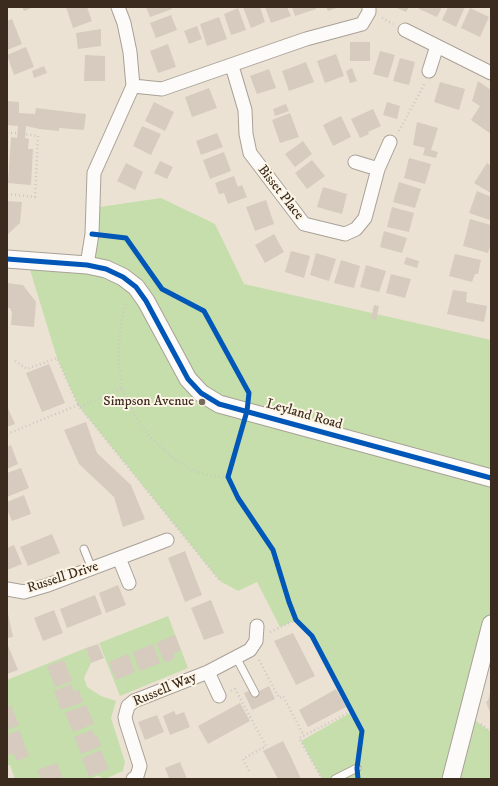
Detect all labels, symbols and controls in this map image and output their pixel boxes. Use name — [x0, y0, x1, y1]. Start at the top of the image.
street label: Bisset Place — [253, 162, 307, 224]
place label: Simpson Avenue — [103, 394, 194, 410]
street label: Leyland Road — [264, 396, 344, 434]
marker: Simpson Avenue — [197, 397, 207, 407]
street label: Russell Drive — [25, 559, 101, 597]
street label: Russell Way — [131, 669, 199, 711]

